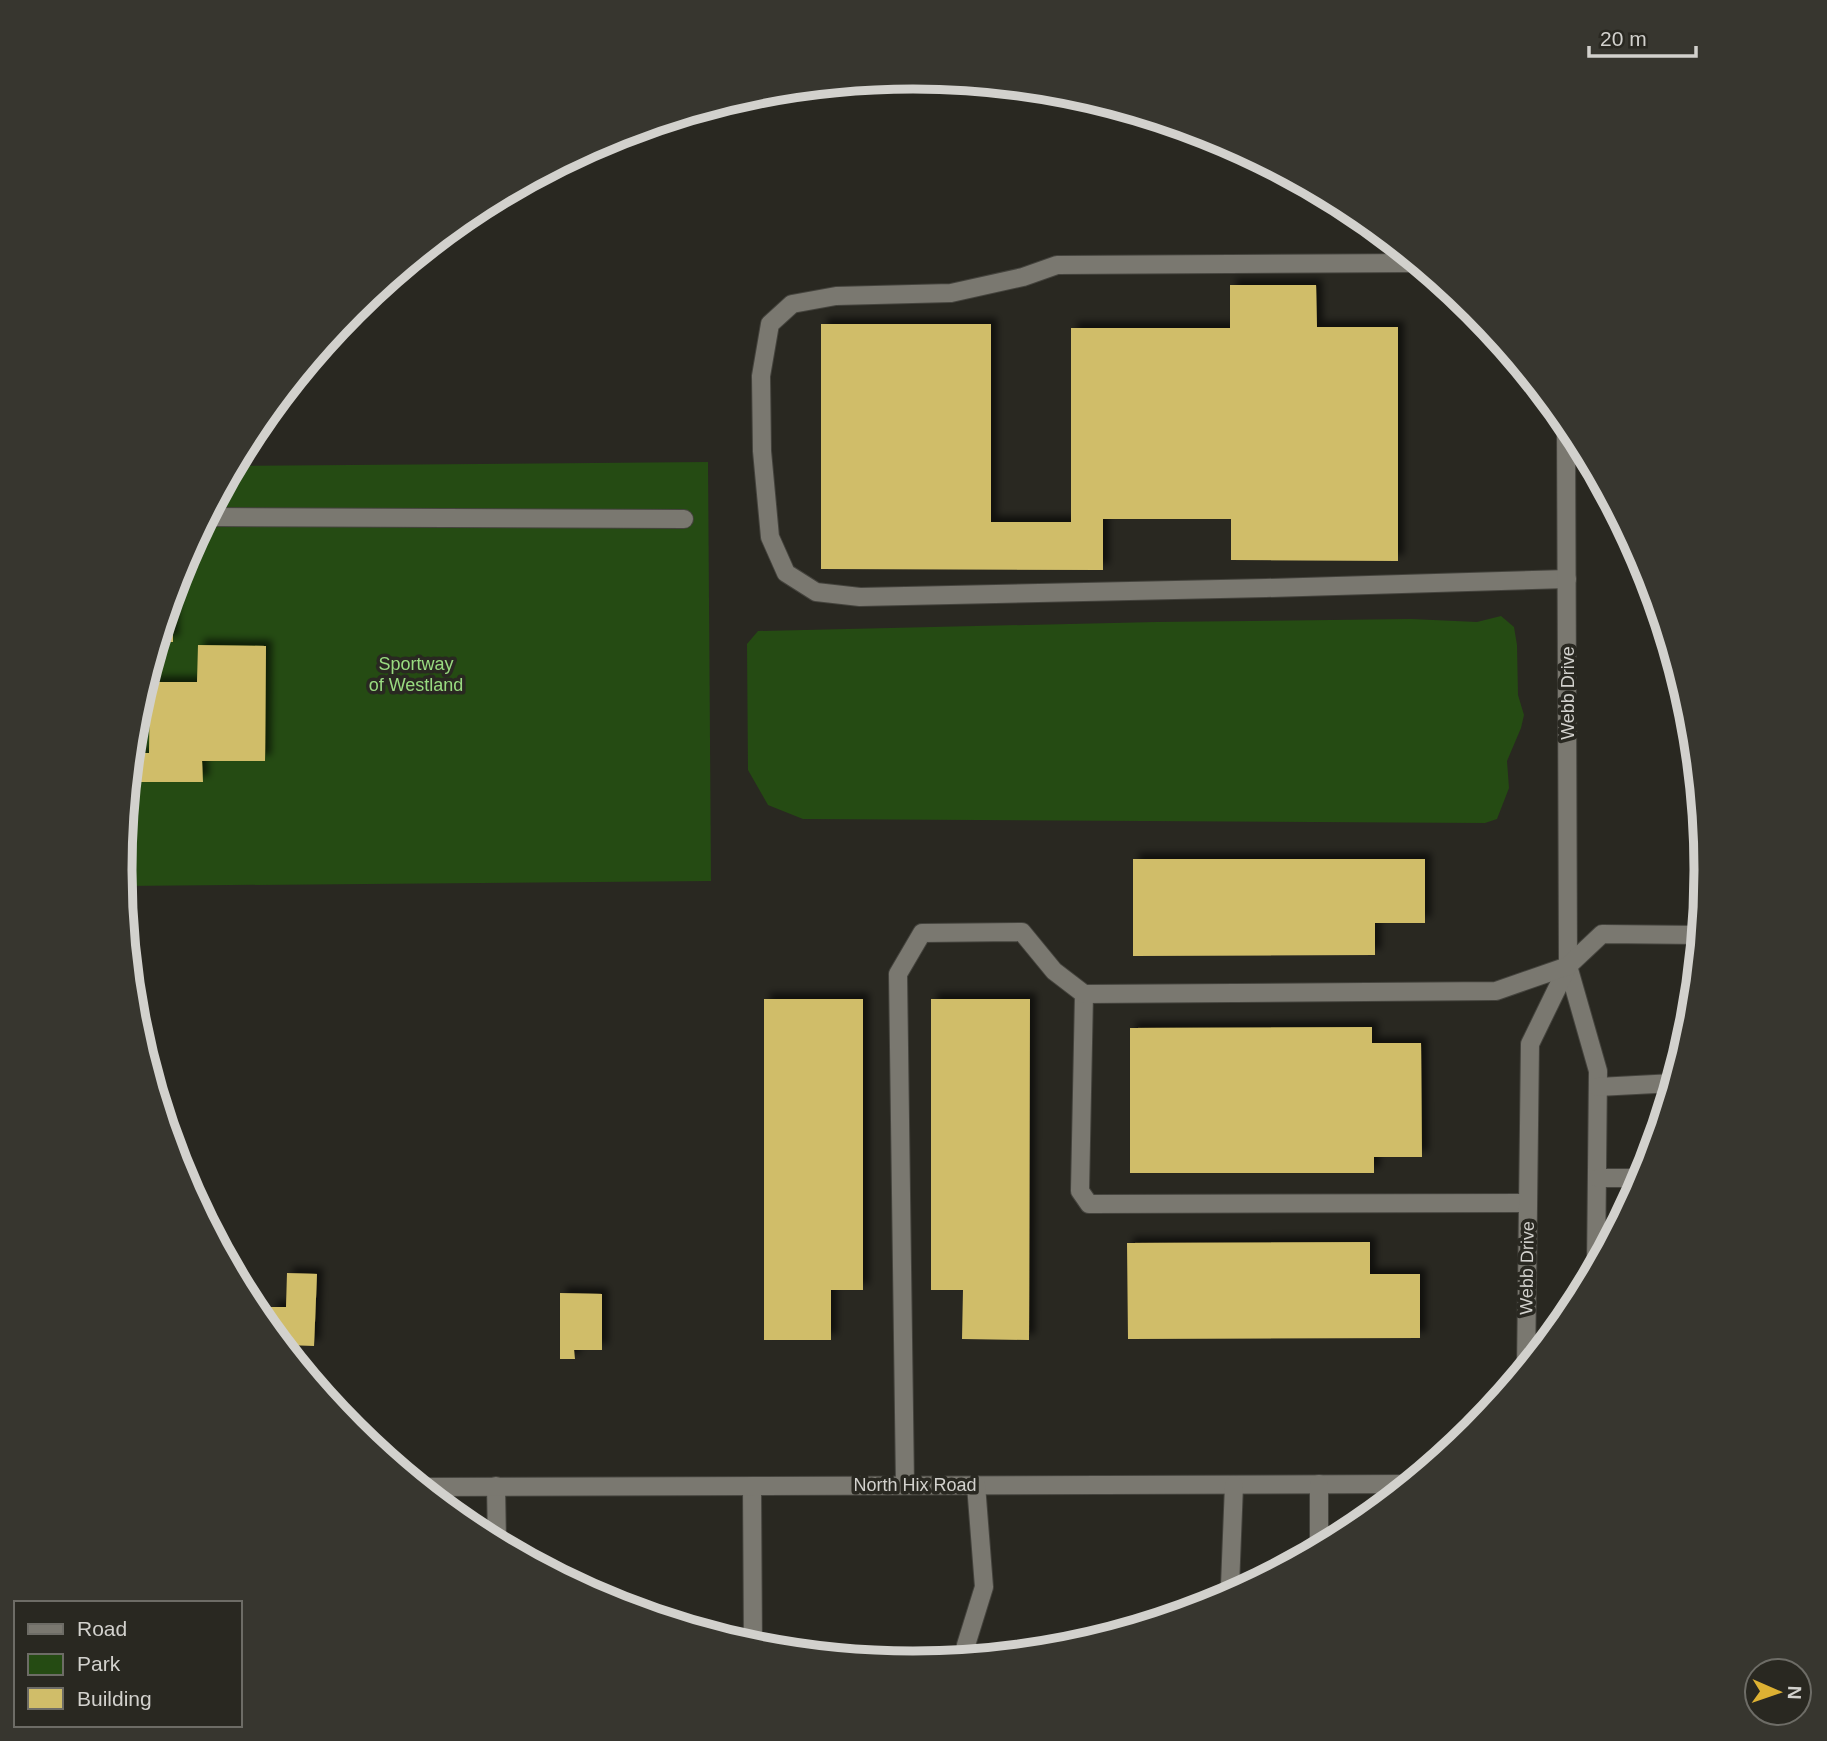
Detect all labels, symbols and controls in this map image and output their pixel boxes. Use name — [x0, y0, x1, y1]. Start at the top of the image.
scale bar — [1589, 14, 1696, 58]
text: 20 m — [1600, 27, 1647, 50]
street label: Webb Drive — [1558, 646, 1578, 740]
park label: Sportway of Westland — [369, 654, 463, 695]
street label: Webb Drive — [1516, 1221, 1538, 1315]
street label: North Hix Road — [853, 1475, 977, 1495]
legend — [14, 1601, 242, 1727]
text: Road — [77, 1617, 127, 1640]
text: Park — [77, 1652, 121, 1675]
north arrow — [1743, 1657, 1813, 1727]
text: N — [1784, 1685, 1805, 1700]
text: Building — [77, 1687, 152, 1710]

